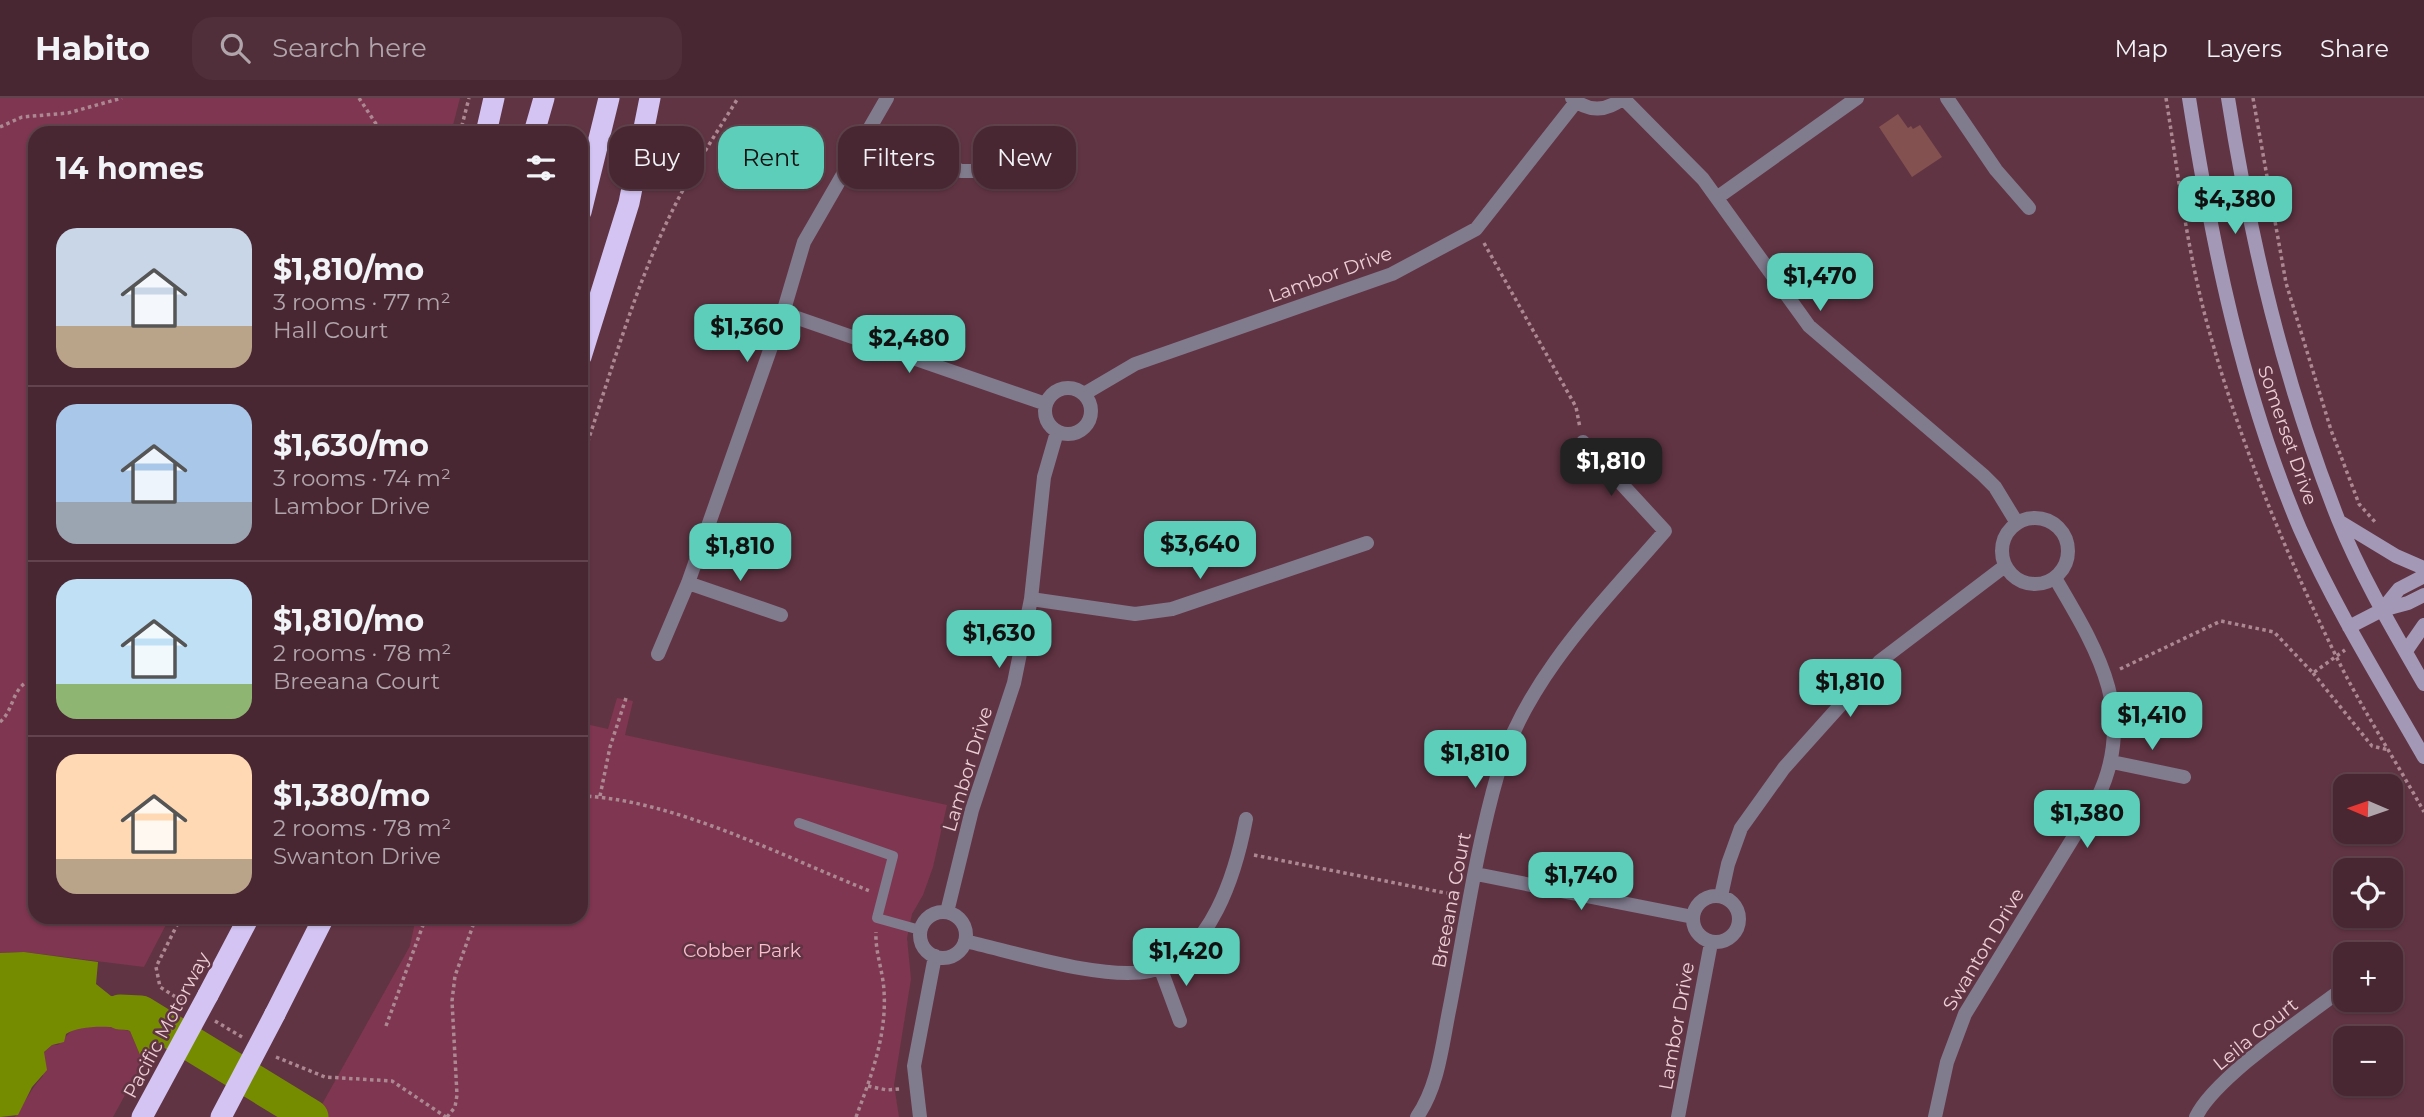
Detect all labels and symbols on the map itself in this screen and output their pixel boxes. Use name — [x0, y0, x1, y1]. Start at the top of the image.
pin: $4,380 — [2178, 176, 2292, 236]
street label: Lambor Drive — [1265, 241, 1395, 307]
pin: $1,470 — [1763, 254, 1877, 313]
pin: $1,360 — [690, 304, 804, 364]
pin: $2,480 — [852, 316, 966, 375]
street label: Somerset Drive — [2253, 362, 2322, 508]
pin: $1,810 — [1554, 438, 1668, 498]
pin: $3,640 — [1143, 522, 1257, 581]
pin: $1,810 — [683, 524, 797, 583]
pin: $1,630 — [942, 610, 1056, 670]
pin: $1,810 — [1793, 660, 1907, 719]
pin: $1,410 — [2095, 692, 2209, 752]
street label: Lambor Drive — [938, 704, 997, 835]
pin: $1,810 — [1418, 730, 1532, 790]
north arrow — [2333, 774, 2403, 844]
pin: $1,380 — [2030, 790, 2144, 850]
street label: Breeana Court — [1427, 830, 1476, 970]
pin: $1,740 — [1524, 852, 1638, 912]
street label: Swanton Drive — [1938, 884, 2029, 1015]
pin: $1,420 — [1129, 928, 1243, 988]
park label: Cobber Park — [683, 939, 802, 962]
street label: Pacific Motorway — [118, 948, 215, 1102]
street label: Lambor Drive — [1654, 960, 1699, 1092]
street label: Leila Court — [2208, 993, 2303, 1076]

